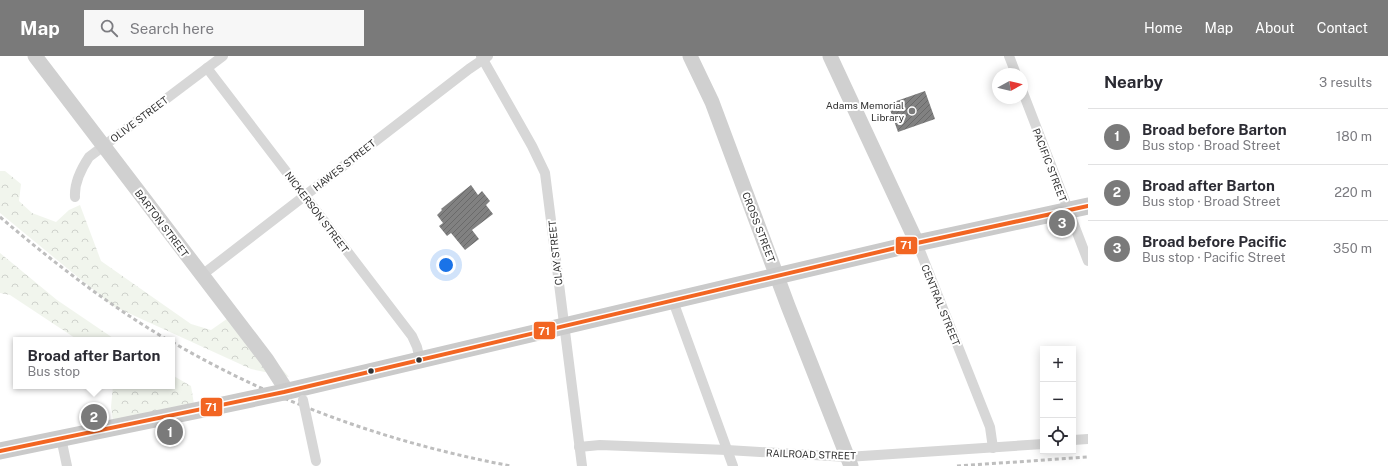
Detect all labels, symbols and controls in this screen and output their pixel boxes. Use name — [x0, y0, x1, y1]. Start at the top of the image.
search box — [84, 10, 364, 46]
text: Map — [20, 17, 60, 39]
icon: search — [98, 17, 120, 39]
text: Search here — [130, 20, 214, 37]
text: Home — [1144, 20, 1183, 36]
text: Map — [1205, 20, 1233, 36]
text: About — [1255, 20, 1295, 36]
text: Contact — [1317, 20, 1368, 36]
north arrow — [992, 68, 1028, 104]
text: Nearby — [1104, 72, 1163, 92]
text: 3 results — [1319, 75, 1372, 90]
street label: OLIVE STREET — [108, 93, 170, 145]
place label: Adams Memorial Library — [826, 99, 905, 123]
marker: Adams Memorial Library — [907, 106, 917, 116]
text: Broad before Barton — [1142, 121, 1287, 138]
street label: PACIFIC STREET — [1030, 126, 1070, 204]
text: 1 — [1114, 129, 1120, 144]
text: 180 m — [1336, 129, 1372, 144]
street label: HAWES STREET — [310, 137, 378, 193]
text: Bus stop · Broad Street — [1142, 138, 1281, 153]
street label: NICKERSON STREET — [283, 169, 351, 255]
text: Broad after Barton — [1142, 177, 1275, 194]
text: 2 — [1113, 185, 1121, 200]
text: 220 m — [1334, 185, 1372, 200]
street label: BARTON STREET — [133, 187, 191, 259]
street label: CROSS STREET — [740, 190, 778, 264]
text: Bus stop · Broad Street — [1142, 194, 1281, 209]
pin: 3 — [1049, 208, 1075, 238]
street label: CLAY STREET — [546, 220, 564, 286]
text: Broad before Pacific — [1142, 233, 1287, 250]
line badge: 71 — [895, 236, 918, 255]
text: 71 — [900, 239, 912, 251]
text: 3 — [1113, 241, 1121, 256]
text: 350 m — [1333, 241, 1372, 256]
text: Bus stop · Pacific Street — [1142, 250, 1286, 265]
your location — [436, 255, 456, 275]
street label: CENTRAL STREET — [919, 263, 963, 347]
line badge: 71 — [533, 321, 556, 340]
text: 71 — [538, 325, 550, 337]
popup — [13, 337, 175, 389]
map controls — [1040, 346, 1076, 454]
button: + — [1040, 346, 1076, 382]
text: Broad after Barton — [28, 347, 160, 364]
unlabelled marker — [414, 355, 424, 365]
text: Bus stop — [28, 364, 80, 379]
unlabelled marker — [366, 366, 376, 376]
button: − — [1040, 382, 1076, 418]
line badge: 71 — [200, 397, 223, 417]
text: 71 — [205, 401, 217, 413]
pin: 2 — [81, 402, 107, 432]
pin: 1 — [157, 417, 183, 447]
button: locate — [1040, 418, 1076, 454]
street label: RAILROAD STREET — [766, 446, 856, 462]

